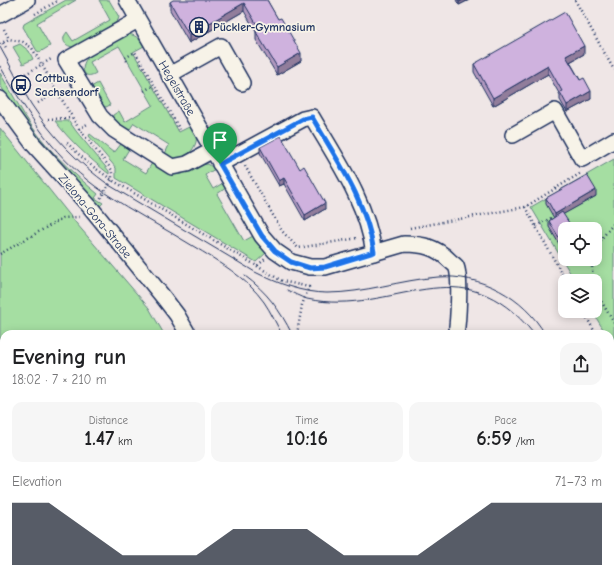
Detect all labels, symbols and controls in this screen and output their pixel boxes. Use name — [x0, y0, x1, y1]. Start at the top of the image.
building icon: Pückler-Gymnasium — [188, 16, 210, 38]
place label: Pückler-Gymnasium — [213, 20, 315, 34]
street label: Hegelstraße — [156, 58, 198, 118]
place label: Cottbus, Sachsendorf — [35, 71, 99, 99]
bus stop icon: Cottbus, Sachsendorf — [10, 74, 32, 96]
pin — [203, 123, 237, 164]
icon: arrive — [209, 129, 231, 151]
street label: Zielona-Gora-Straße — [56, 171, 134, 261]
map controls — [558, 222, 602, 318]
button: locate — [558, 222, 602, 266]
button: layers — [558, 274, 602, 318]
button: share — [560, 343, 602, 385]
text: Evening run — [12, 344, 126, 370]
text: 18:02 · 7 × 210 m — [12, 372, 107, 387]
text: Distance — [89, 414, 128, 427]
text: Time — [296, 414, 318, 427]
text: Pace — [495, 414, 517, 427]
text: 1.47 — [84, 427, 114, 450]
text: 10:16 — [286, 427, 328, 450]
text: 6:59 — [476, 427, 512, 450]
text: km — [114, 435, 132, 448]
text: /km — [512, 435, 535, 448]
text: Elevation — [12, 474, 62, 489]
text: 71–73 m — [555, 474, 602, 489]

